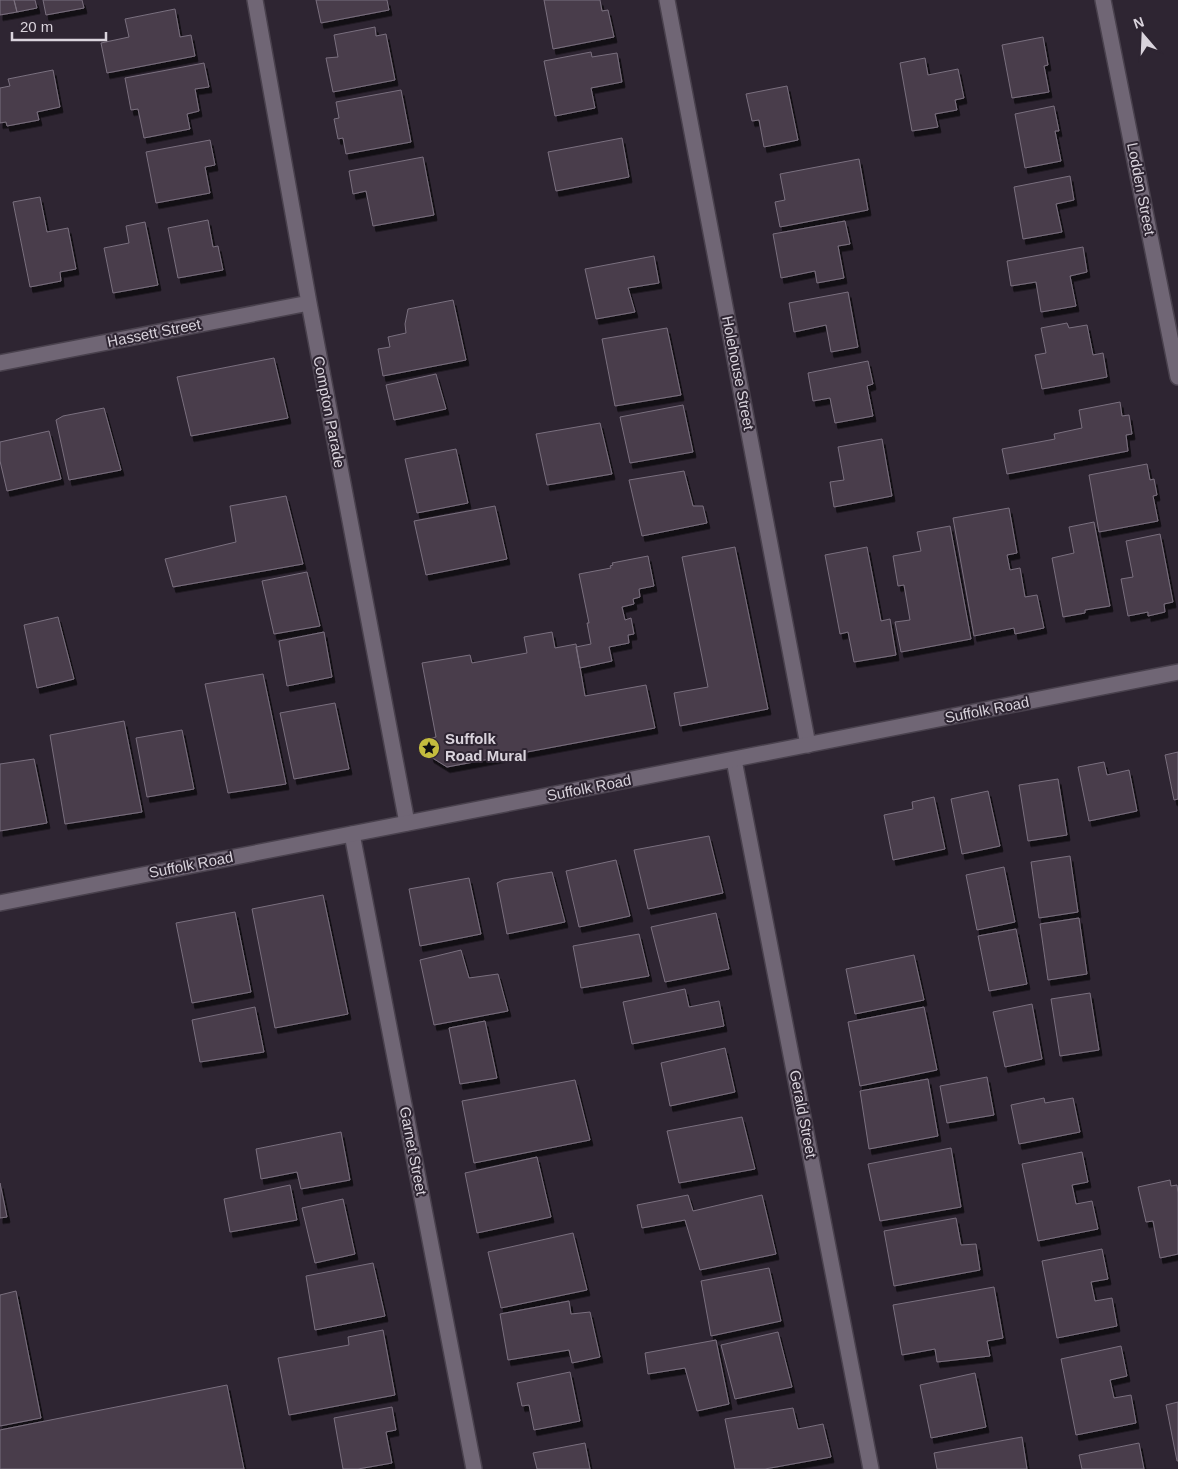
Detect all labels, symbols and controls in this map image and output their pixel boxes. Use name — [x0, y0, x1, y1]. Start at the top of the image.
scale bar — [12, 10, 106, 42]
north arrow — [1118, 10, 1168, 60]
text: N — [1131, 13, 1146, 32]
text: 20 m — [20, 18, 53, 35]
street label: Lodden Street — [1124, 141, 1159, 238]
street label: Holehouse Street — [719, 314, 758, 432]
street label: Hassett Street — [106, 315, 203, 350]
street label: Compton Parade — [310, 355, 349, 469]
street label: Suffolk Road — [943, 693, 1031, 726]
place label: Suffolk Road Mural — [445, 730, 527, 764]
place icon: Suffolk Road Mural — [417, 736, 441, 760]
street label: Suffolk Road — [545, 771, 633, 804]
street label: Suffolk Road — [147, 848, 235, 881]
street label: Gerald Street — [787, 1068, 821, 1160]
street label: Garnet Street — [397, 1105, 431, 1198]

